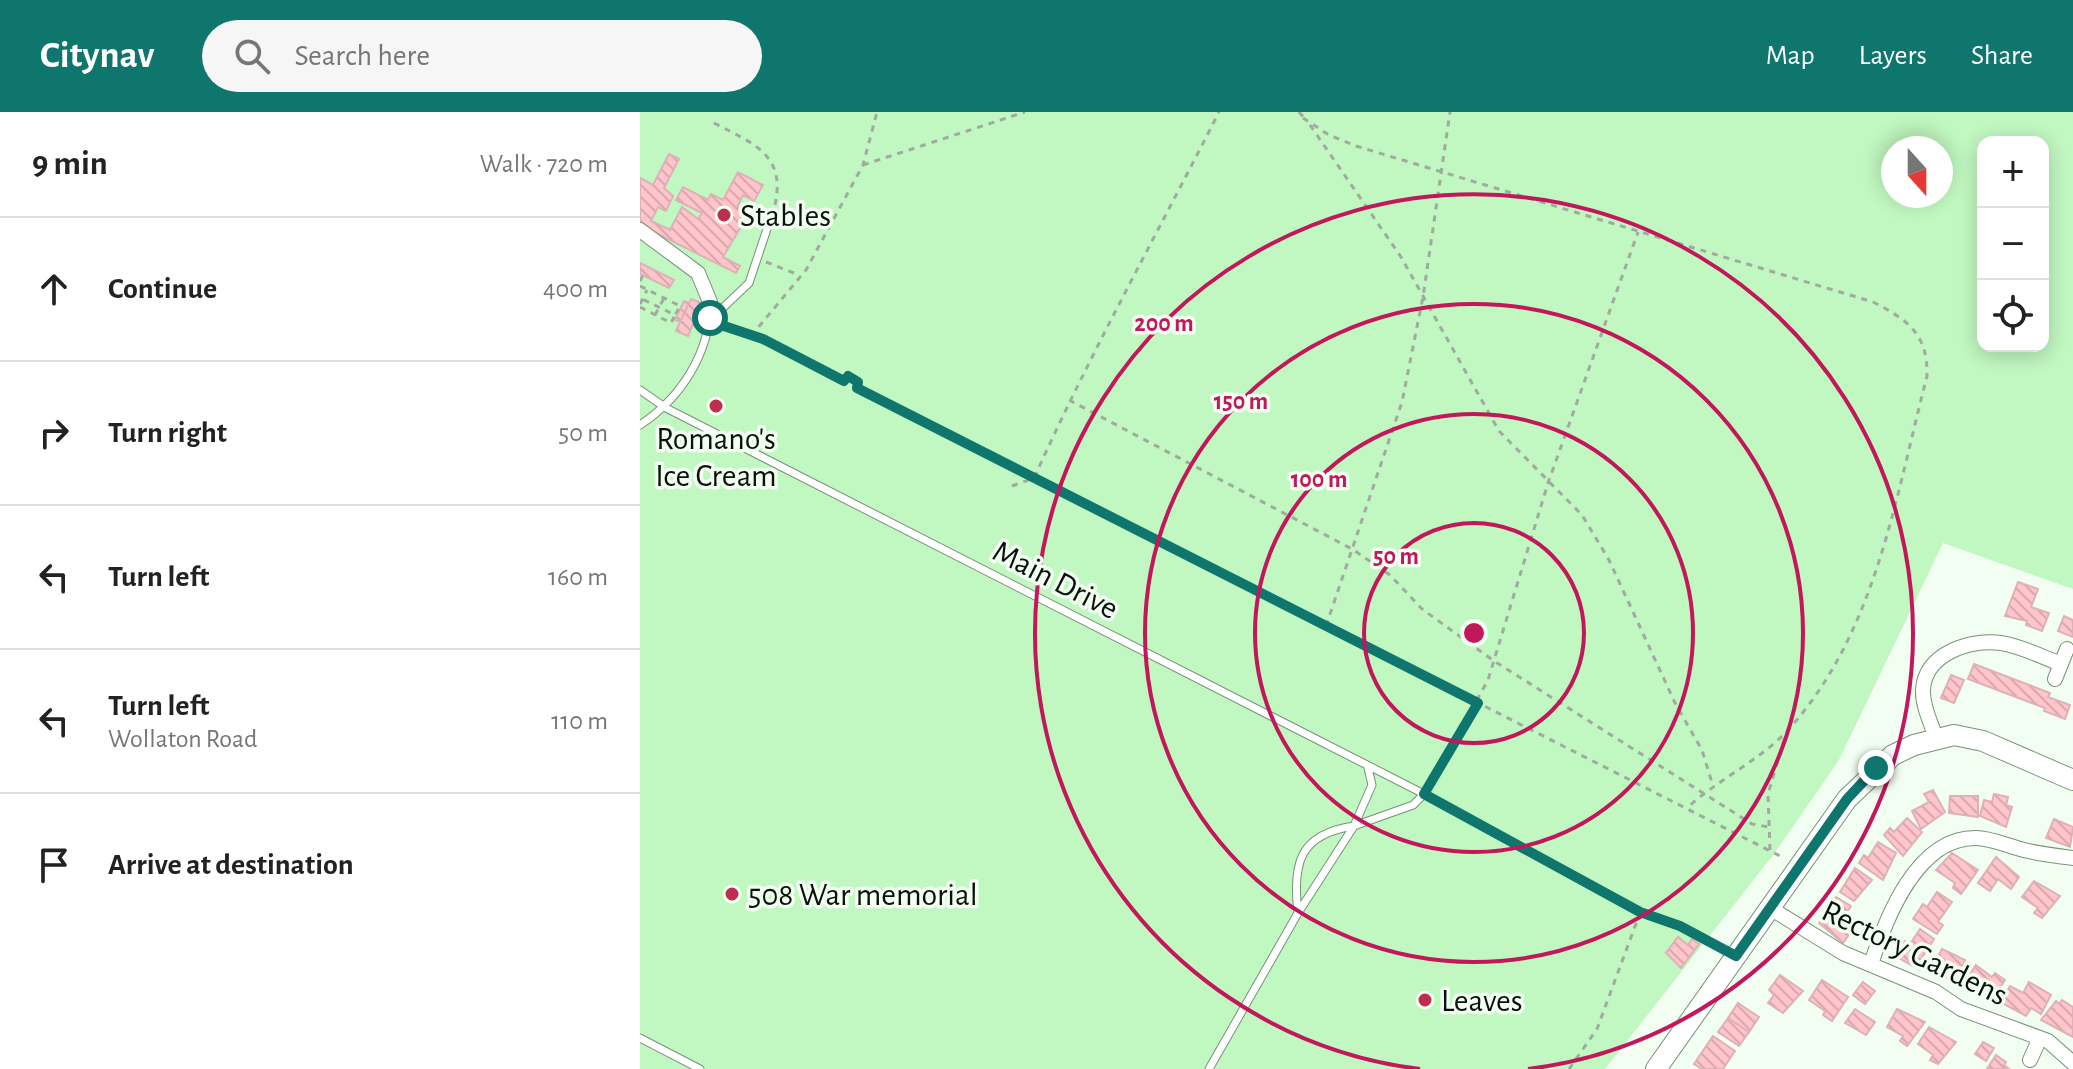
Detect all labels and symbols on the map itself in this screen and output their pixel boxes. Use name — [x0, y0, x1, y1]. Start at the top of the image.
north arrow — [1881, 136, 1953, 208]
place label: Stables — [740, 200, 831, 232]
marker: Stables — [715, 206, 733, 224]
route start — [692, 300, 728, 336]
text: 200 m — [1134, 312, 1194, 336]
text: 150 m — [1214, 390, 1268, 414]
marker: Romano's Ice Cream — [707, 397, 725, 415]
place label: Romano's Ice Cream — [655, 423, 777, 492]
text: 100 m — [1291, 468, 1347, 492]
street label: Main Drive — [988, 535, 1123, 625]
text: 50 m — [1373, 545, 1419, 569]
centre of rings — [1460, 619, 1488, 647]
route end — [1858, 750, 1894, 786]
place label: 508 War memorial — [748, 879, 978, 911]
marker: 508 War memorial — [723, 885, 741, 903]
street label: Rectory Gardens — [1817, 894, 2012, 1012]
place label: Leaves — [1441, 985, 1523, 1017]
marker: Leaves — [1416, 991, 1434, 1009]

